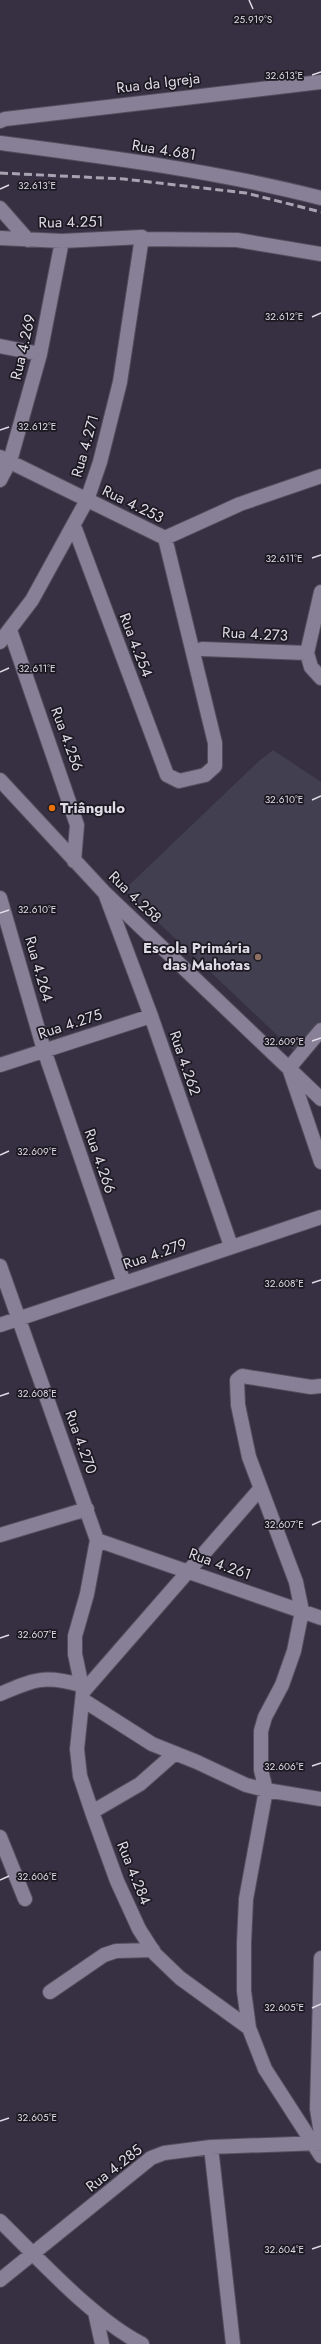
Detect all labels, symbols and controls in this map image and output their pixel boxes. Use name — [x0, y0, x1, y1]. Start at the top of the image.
text: 25.919°S — [234, 12, 273, 27]
street label: Rua da Igreja — [115, 67, 201, 99]
text: 32.613°E — [265, 68, 303, 83]
street label: Rua 4.681 — [130, 134, 198, 166]
text: 32.613°E — [18, 178, 56, 193]
street label: Rua 4.251 — [38, 210, 104, 234]
text: 32.612°E — [265, 309, 303, 324]
street label: Rua 4.269 — [5, 312, 41, 382]
street label: Rua 4.271 — [66, 412, 104, 480]
text: 32.612°E — [18, 419, 56, 434]
street label: Rua 4.253 — [98, 480, 168, 528]
text: 32.611°E — [265, 551, 303, 566]
street label: Rua 4.254 — [114, 610, 158, 680]
street label: Rua 4.273 — [222, 621, 288, 647]
text: 32.611°E — [18, 661, 56, 676]
street label: Rua 4.256 — [45, 704, 89, 774]
text: 32.610°E — [265, 792, 303, 807]
place label: Triângulo — [60, 797, 125, 819]
marker: Triângulo — [47, 803, 57, 813]
street label: Rua 4.258 — [103, 866, 167, 928]
text: 32.610°E — [18, 902, 56, 917]
street label: Rua 4.264 — [19, 934, 59, 1005]
place label: Escola Primária das Mahotas — [143, 937, 250, 976]
marker: Escola Primária das Mahotas — [253, 952, 263, 962]
street label: Rua 4.275 — [35, 1003, 105, 1045]
street label: Rua 4.262 — [164, 1028, 206, 1098]
text: 32.609°E — [264, 1034, 304, 1049]
street label: Rua 4.266 — [79, 1126, 121, 1196]
text: 32.609°E — [17, 1144, 57, 1159]
street label: Rua 4.279 — [120, 1233, 190, 1275]
text: 32.608°E — [264, 1276, 304, 1291]
text: 32.608°E — [17, 1386, 57, 1401]
street label: Rua 4.270 — [59, 1407, 103, 1477]
text: 32.607°E — [264, 1517, 304, 1532]
street label: Rua 4.261 — [186, 1543, 254, 1585]
text: 32.607°E — [17, 1627, 57, 1642]
text: 32.606°E — [264, 1759, 304, 1774]
street label: Rua 4.284 — [111, 1838, 157, 1908]
text: 32.606°E — [17, 1869, 57, 1884]
text: 32.605°E — [264, 2000, 304, 2015]
text: 32.605°E — [17, 2110, 57, 2125]
street label: Rua 4.285 — [81, 2139, 147, 2197]
text: 32.604°E — [264, 2242, 304, 2257]

